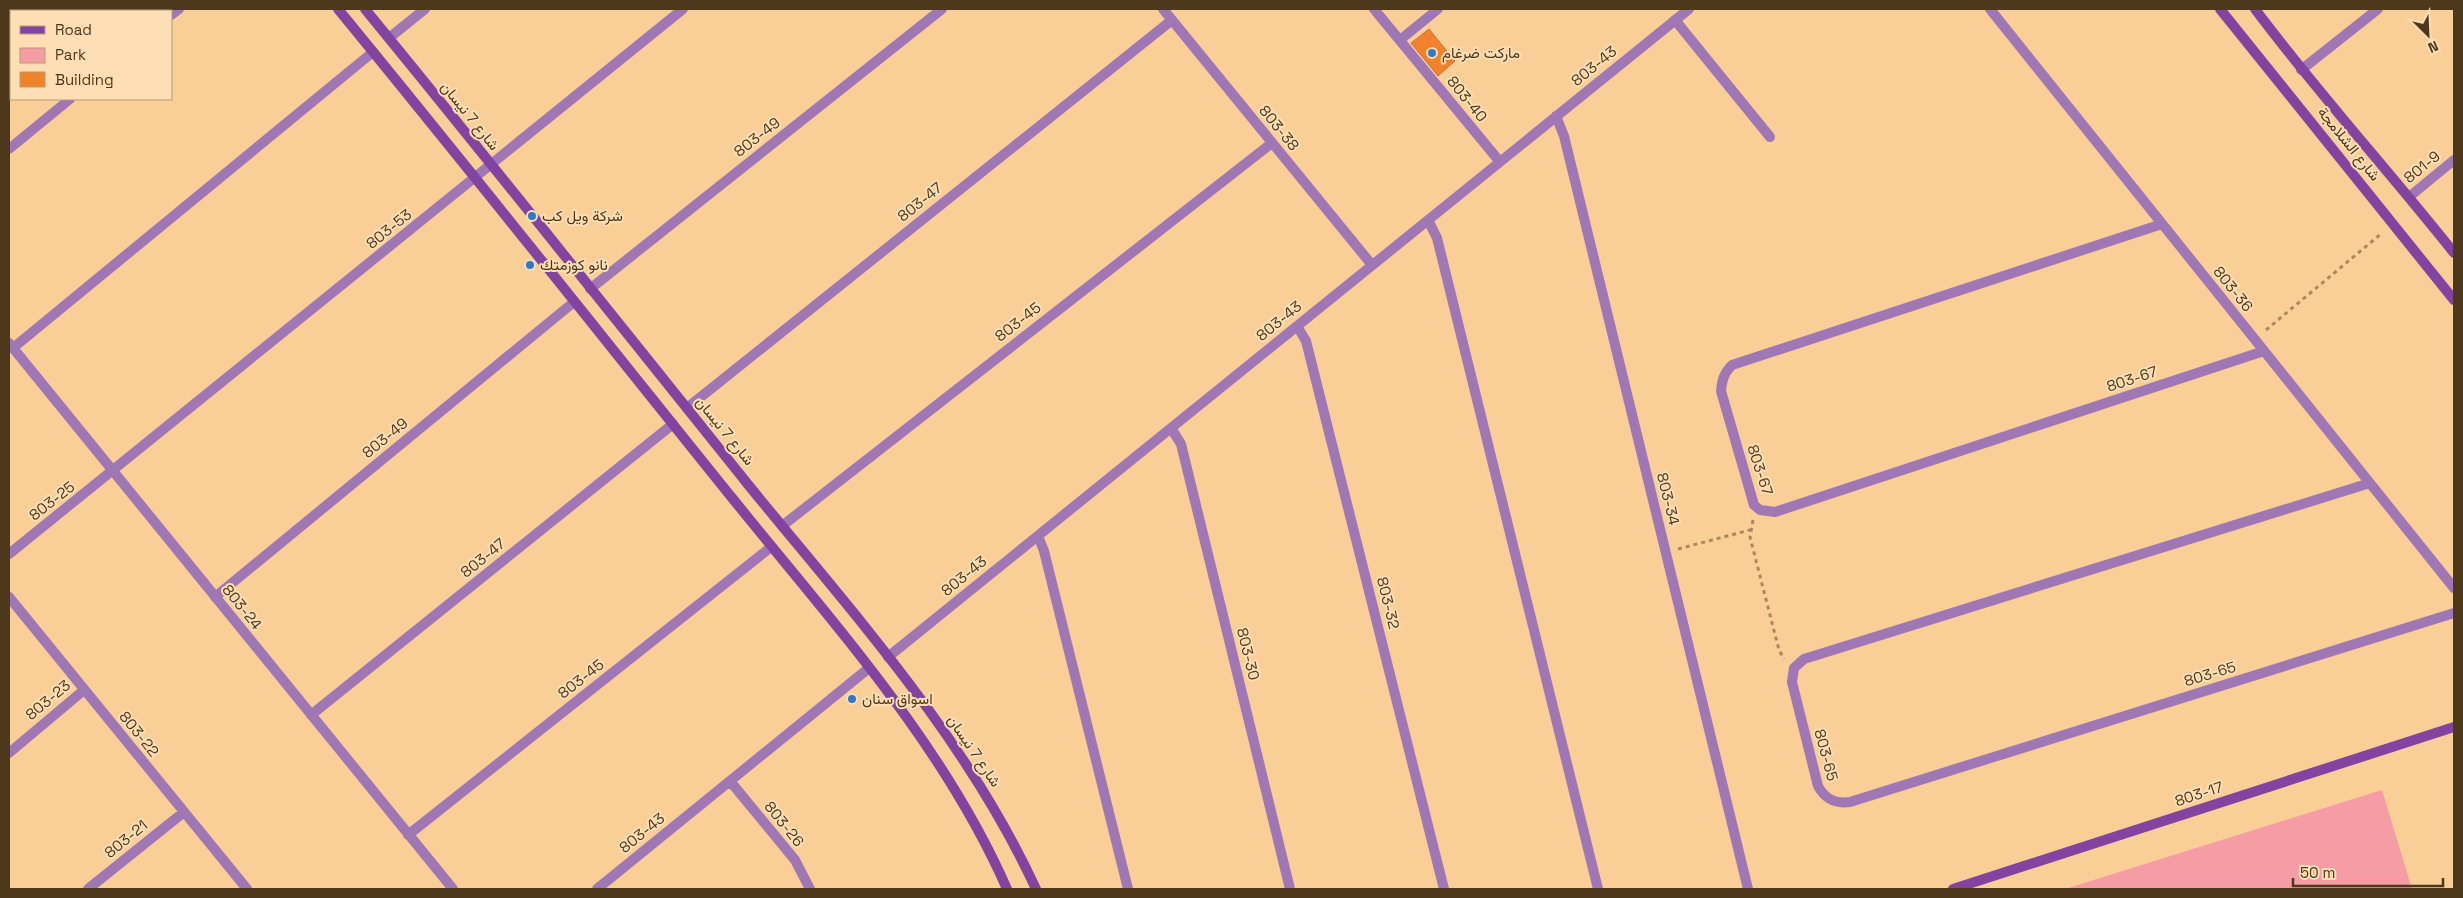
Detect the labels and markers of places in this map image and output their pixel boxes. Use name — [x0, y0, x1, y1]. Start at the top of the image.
place label: ماركت ضرغام — [1442, 43, 1520, 63]
marker: ماركت ضرغام — [1426, 47, 1438, 59]
place label: شركة ويل كب — [542, 206, 623, 225]
marker: شركة ويل كب — [526, 210, 538, 222]
place label: نانو كوزمتك — [540, 255, 608, 274]
marker: نانو كوزمتك — [524, 259, 536, 271]
place label: اسواق سنان — [862, 689, 933, 708]
marker: اسواق سنان — [846, 693, 858, 705]

